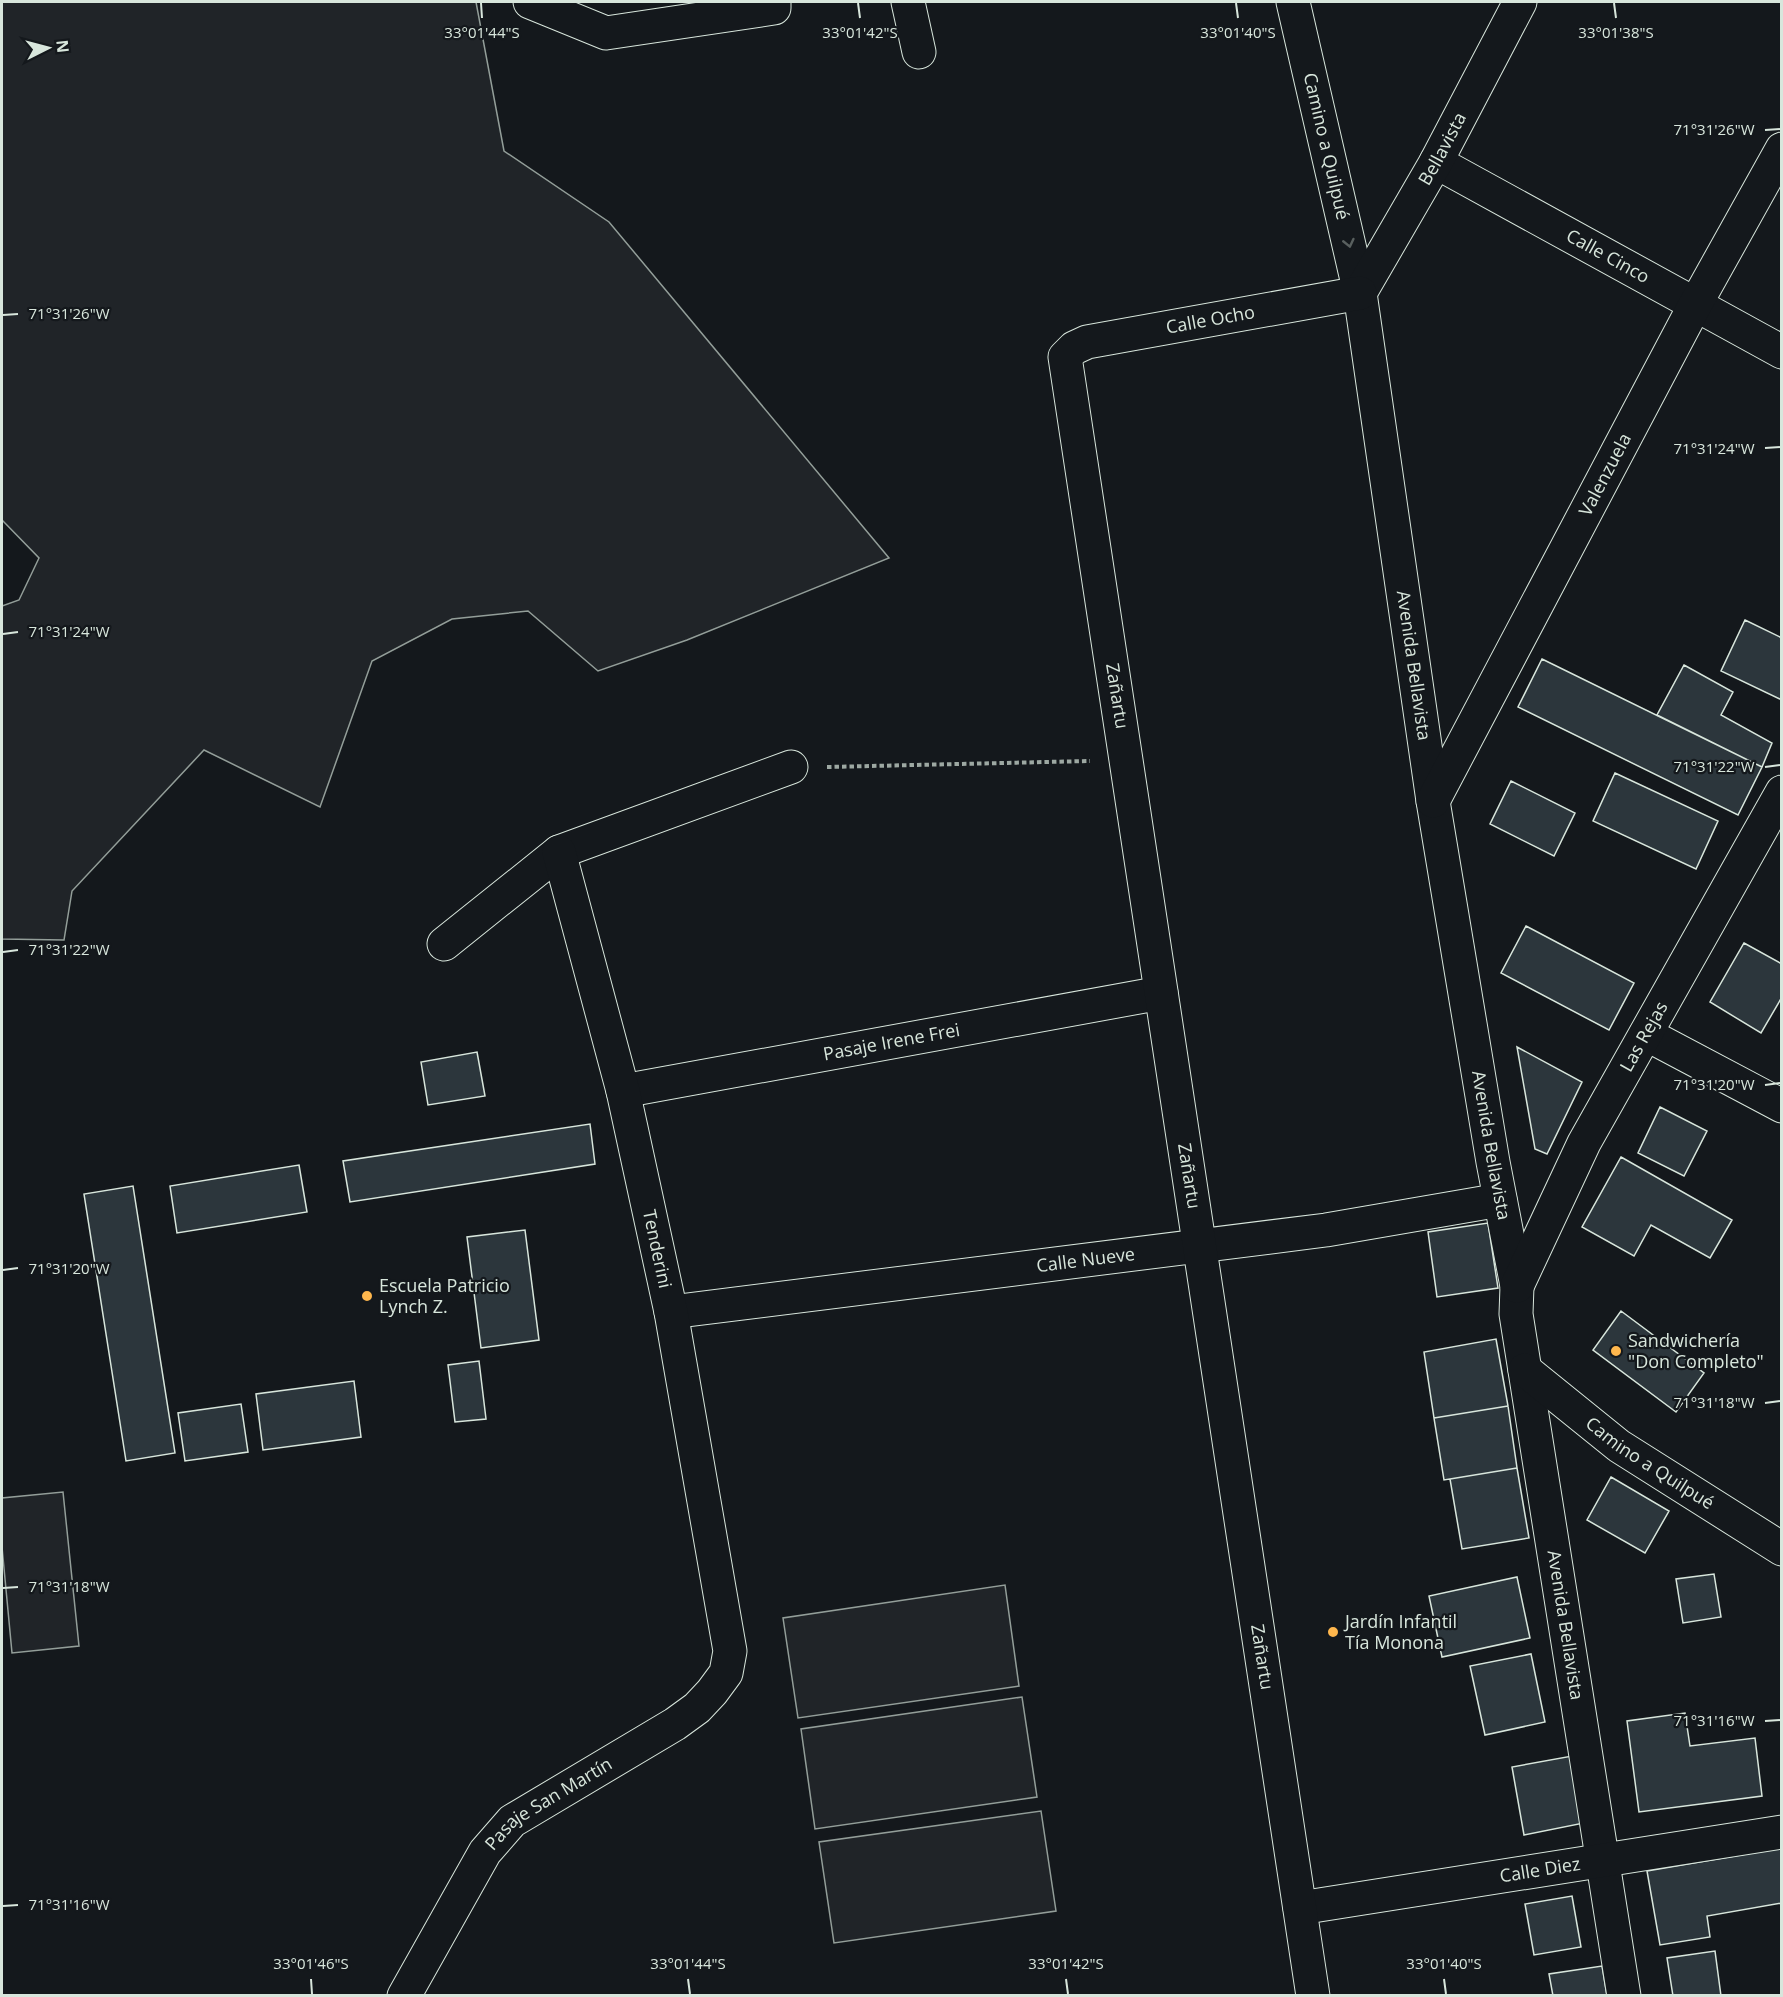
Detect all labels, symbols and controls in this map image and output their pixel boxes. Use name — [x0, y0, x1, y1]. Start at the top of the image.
north arrow — [18, 18, 78, 78]
text: 33°01'44"S — [444, 22, 520, 42]
text: 33°01'42"S — [822, 22, 898, 42]
text: 33°01'40"S — [1200, 22, 1276, 42]
text: 33°01'38"S — [1578, 22, 1654, 42]
text: N — [51, 39, 75, 54]
street label: Camino a Quilpué — [1299, 70, 1356, 222]
street label: Bellavista — [1412, 108, 1471, 189]
text: 71°31'26"W — [1674, 119, 1755, 139]
street label: Calle Cinco — [1562, 223, 1654, 288]
one-way arrow — [1341, 237, 1354, 247]
street label: Calle Ocho — [1164, 299, 1256, 339]
text: 71°31'26"W — [29, 303, 110, 323]
street label: Valenzuela — [1573, 429, 1636, 520]
text: 71°31'24"W — [1674, 438, 1755, 458]
street label: Avenida Bellavista — [1392, 589, 1437, 742]
text: 71°31'24"W — [29, 621, 110, 641]
street label: Zañartu — [1101, 661, 1135, 730]
text: 71°31'22"W — [1674, 756, 1755, 776]
text: 71°31'22"W — [29, 939, 110, 959]
street label: Las Rejas — [1614, 997, 1672, 1076]
street label: Pasaje Irene Frei — [821, 1017, 962, 1065]
street label: Avenida Bellavista — [1467, 1069, 1517, 1222]
text: 71°31'20"W — [1674, 1074, 1755, 1094]
street label: Zañartu — [1173, 1141, 1207, 1210]
street label: Tenderini — [638, 1207, 678, 1290]
street label: Calle Nueve — [1035, 1241, 1136, 1277]
text: 71°31'20"W — [29, 1258, 110, 1278]
place label: Escuela Patricio Lynch Z. — [379, 1273, 510, 1318]
marker: Escuela Patricio Lynch Z. — [360, 1289, 374, 1303]
place label: Sandwichería "Don Completo" — [1628, 1328, 1764, 1373]
marker: Sandwichería "Don Completo" — [1609, 1344, 1623, 1358]
text: 71°31'18"W — [1674, 1392, 1755, 1412]
street label: Camino a Quilpué — [1581, 1411, 1719, 1514]
street label: Avenida Bellavista — [1543, 1548, 1590, 1701]
text: 71°31'18"W — [29, 1576, 110, 1596]
place label: Jardín Infantil Tía Monona — [1343, 1609, 1457, 1654]
street label: Zañartu — [1246, 1622, 1280, 1691]
marker: Jardín Infantil Tía Monona — [1326, 1625, 1340, 1639]
text: 71°31'16"W — [1674, 1710, 1755, 1730]
street label: Pasaje San Martín — [479, 1751, 616, 1855]
street label: Calle Diez — [1498, 1851, 1582, 1887]
text: 71°31'16"W — [29, 1894, 110, 1914]
text: 33°01'46"S — [273, 1953, 349, 1973]
text: 33°01'44"S — [650, 1953, 726, 1973]
text: 33°01'42"S — [1028, 1953, 1104, 1973]
text: 33°01'40"S — [1406, 1953, 1482, 1973]

